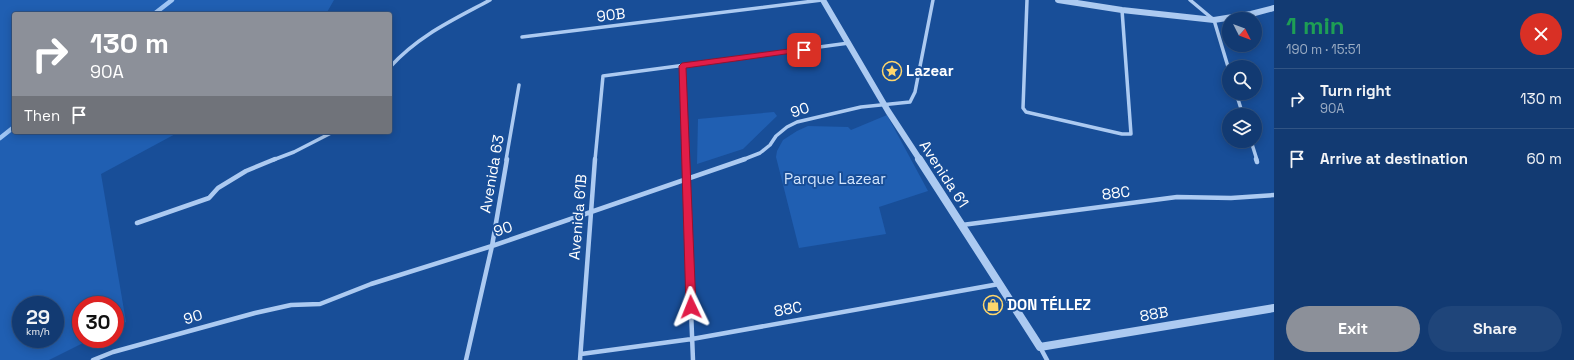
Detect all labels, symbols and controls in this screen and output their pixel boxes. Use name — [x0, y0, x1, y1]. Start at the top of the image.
street label: 90B — [596, 3, 626, 26]
text: 1 min — [1286, 10, 1345, 41]
north arrow — [1222, 12, 1262, 52]
map controls — [1222, 12, 1262, 148]
button: close — [1520, 13, 1562, 55]
text: 130 m — [90, 25, 169, 61]
icon: right — [24, 28, 76, 80]
pin — [787, 33, 821, 67]
icon: arrive — [793, 39, 815, 61]
text: 190 m · 15:51 — [1286, 41, 1361, 58]
text: 90A — [90, 60, 124, 83]
place icon: Lazear — [881, 60, 903, 82]
button: search — [1222, 60, 1262, 100]
place label: Lazear — [906, 61, 954, 80]
text: Turn right — [1320, 81, 1391, 100]
icon: right — [1286, 88, 1308, 110]
text: 130 m — [1520, 89, 1562, 108]
street label: 90 — [788, 98, 812, 121]
text: 90A — [1320, 100, 1344, 117]
icon: arrive — [68, 104, 90, 126]
text: Then — [24, 106, 60, 125]
button: layers — [1222, 108, 1262, 148]
street label: Avenida 63 — [475, 133, 508, 215]
street label: Avenida 61 — [916, 137, 973, 211]
icon: arrive — [1286, 148, 1308, 170]
text: Arrive at destination — [1320, 149, 1468, 168]
text: 60 m — [1526, 149, 1562, 168]
park label: Parque Lazear — [784, 169, 886, 188]
street label: Avenida 61B — [564, 173, 591, 261]
street label: 88C — [1101, 181, 1131, 204]
street label: 90 — [491, 216, 515, 241]
position arrow — [670, 286, 712, 328]
shop icon: DON TÉLLEZ — [982, 294, 1004, 316]
place label: DON TÉLLEZ — [1007, 295, 1091, 314]
speed limit sign: 30 — [72, 296, 124, 348]
street label: 88C — [772, 297, 804, 320]
street label: 88B — [1138, 302, 1170, 325]
text: 29 — [26, 304, 50, 330]
street label: 90 — [181, 305, 205, 328]
button: Exit — [1286, 306, 1420, 352]
button: Share — [1428, 306, 1562, 352]
text: km/h — [26, 325, 50, 338]

